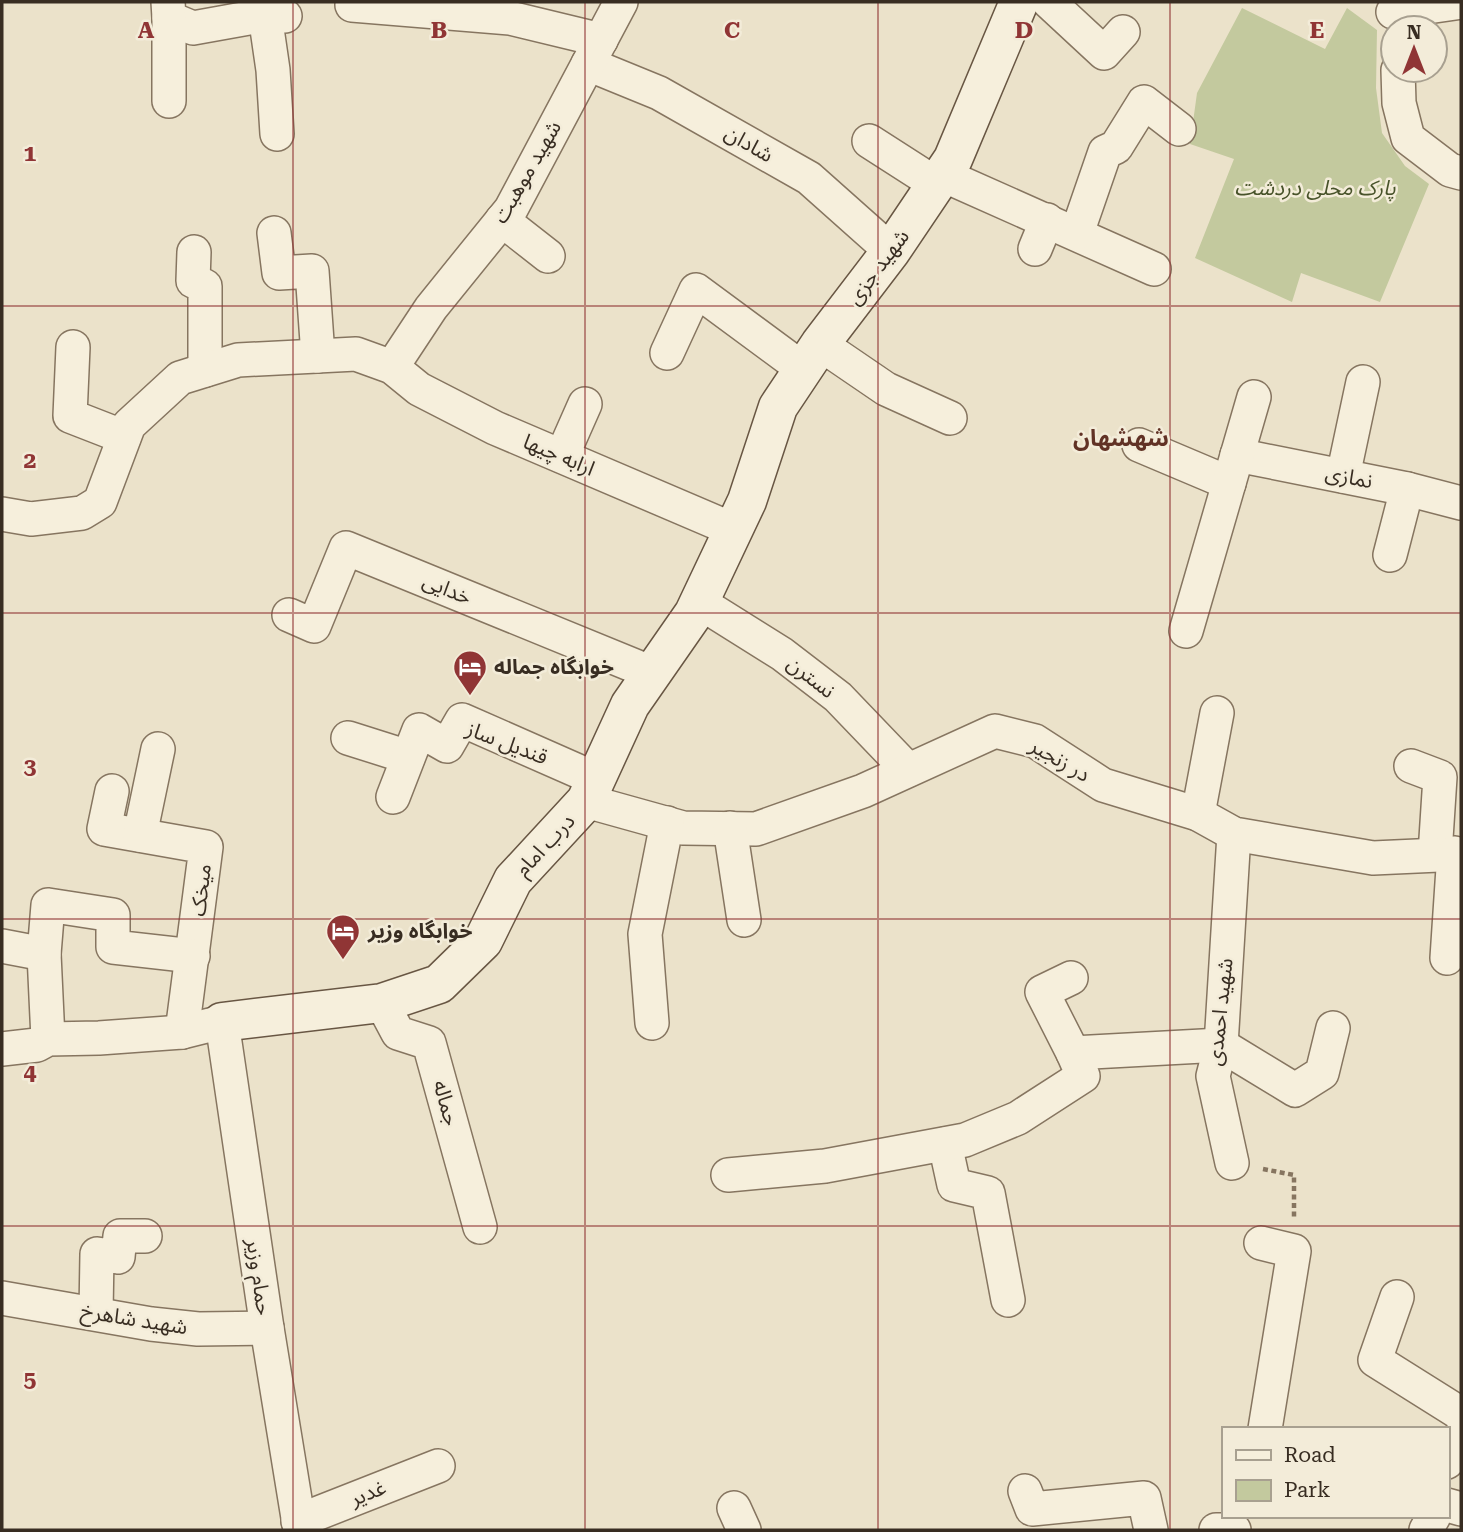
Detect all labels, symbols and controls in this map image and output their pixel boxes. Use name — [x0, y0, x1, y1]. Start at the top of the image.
north arrow — [1379, 14, 1449, 84]
text: A — [138, 17, 155, 44]
text: B — [431, 17, 447, 44]
text: C — [724, 17, 740, 44]
text: D — [1015, 17, 1033, 44]
text: E — [1310, 17, 1324, 44]
text: N — [1407, 21, 1422, 44]
street label: شهید موهبت — [488, 116, 566, 228]
street label: شادان — [720, 121, 778, 167]
text: 1 — [24, 140, 37, 167]
park label: پارک محلی دردشت — [1235, 176, 1396, 202]
street label: شهید جزی — [842, 225, 914, 309]
district label: شهشهان — [1073, 425, 1169, 452]
street label: ارابه چیها — [519, 429, 598, 482]
text: 2 — [24, 447, 36, 474]
street label: نمازی — [1323, 461, 1375, 493]
street label: خدایی — [419, 568, 475, 610]
hotel icon: خوابگاه جماله — [451, 648, 489, 697]
street label: نسترن — [782, 651, 840, 703]
place label: خوابگاه جماله — [494, 655, 614, 679]
street label: قندیل ساز — [462, 716, 551, 769]
street label: در زنجیر — [1025, 733, 1094, 787]
text: 3 — [24, 753, 37, 780]
street label: درب امام — [510, 809, 583, 884]
street label: میخک — [186, 862, 216, 918]
hotel icon: خوابگاه وزیر — [324, 912, 362, 961]
place label: خوابگاه وزیر — [367, 919, 473, 943]
street label: شهید احمدی — [1202, 957, 1238, 1067]
text: 4 — [24, 1059, 37, 1086]
street label: جماله — [428, 1077, 464, 1129]
street label: حمام وزیر — [238, 1236, 276, 1317]
street label: شهید شاهرخ — [78, 1299, 189, 1342]
text: 5 — [24, 1366, 37, 1393]
legend — [1222, 1427, 1449, 1518]
text: Road — [1284, 1443, 1336, 1467]
street label: غدیر — [346, 1475, 389, 1511]
text: Park — [1284, 1478, 1330, 1502]

